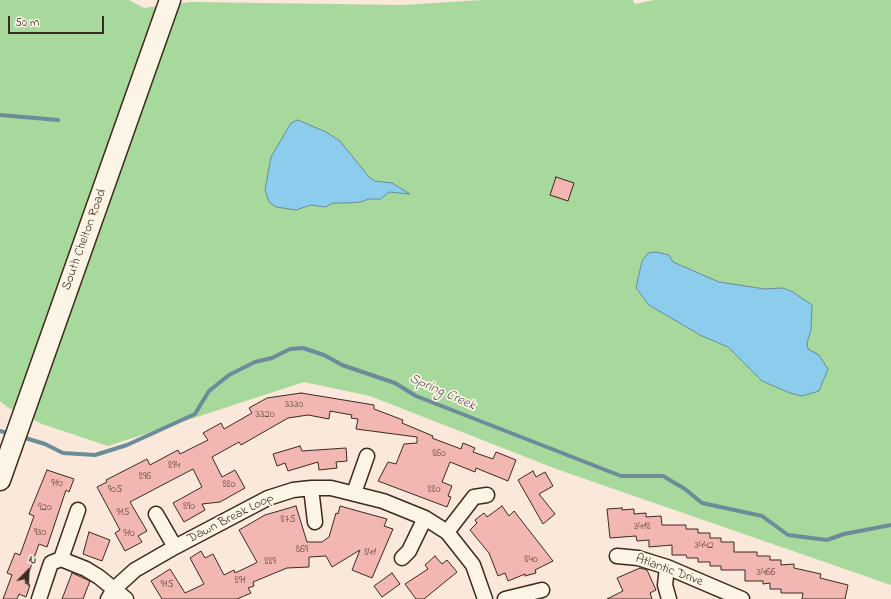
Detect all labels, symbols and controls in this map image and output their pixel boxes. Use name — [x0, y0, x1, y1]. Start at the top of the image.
scale bar — [10, 8, 106, 34]
text: 50 m — [15, 14, 39, 32]
street label: South Chelton Road — [59, 187, 111, 293]
water label: Spring Creek — [406, 371, 478, 415]
house number: 3330 — [285, 398, 303, 412]
house number: 3320 — [255, 408, 275, 422]
house number: 860 — [432, 447, 446, 461]
house number: 894 — [168, 459, 180, 473]
house number: 896 — [139, 470, 151, 484]
house number: 910 — [51, 477, 63, 491]
house number: 880 — [222, 478, 236, 492]
house number: 905 — [108, 483, 122, 497]
house number: 880 — [427, 483, 441, 497]
street label: Dawn Break Loop — [185, 491, 277, 547]
house number: 890 — [183, 500, 195, 514]
house number: 920 — [38, 501, 52, 515]
house number: 915 — [116, 506, 130, 520]
house number: 875 — [281, 513, 295, 527]
house number: 3418 — [634, 520, 650, 534]
house number: 930 — [34, 526, 46, 540]
house number: 910 — [123, 527, 135, 541]
house number: 3442 — [694, 539, 714, 553]
house number: 869 — [296, 543, 308, 557]
house number: 841 — [364, 546, 376, 560]
north arrow — [8, 551, 48, 591]
text: N — [26, 551, 39, 569]
street label: Atlantic Drive — [633, 552, 705, 590]
house number: 840 — [524, 553, 538, 567]
house number: 889 — [264, 555, 276, 569]
house number: 3466 — [757, 566, 775, 580]
house number: 891 — [235, 574, 245, 588]
house number: 915 — [160, 578, 174, 592]

